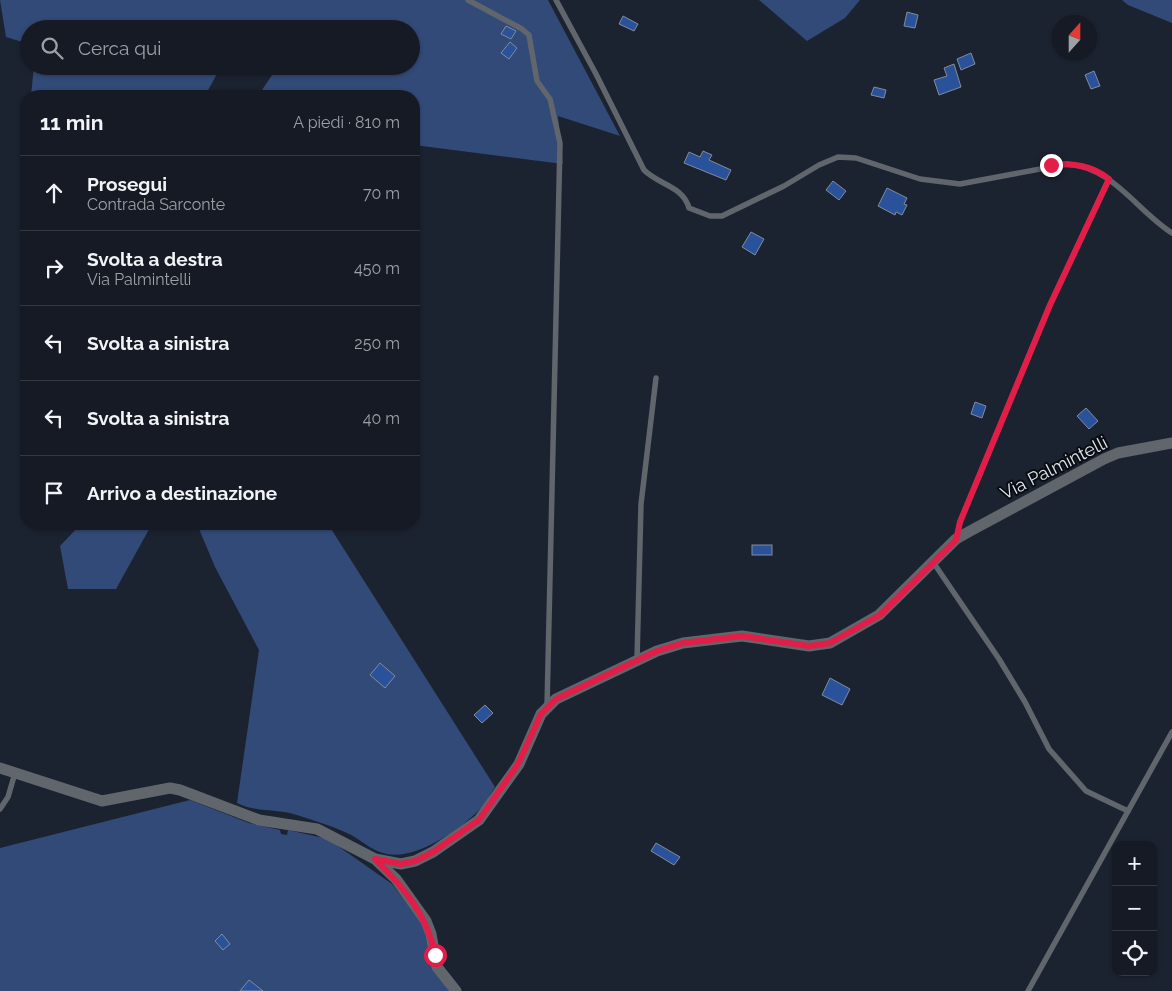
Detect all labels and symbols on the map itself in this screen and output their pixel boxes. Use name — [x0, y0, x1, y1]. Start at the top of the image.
north arrow — [1052, 15, 1097, 60]
route end — [1040, 154, 1063, 177]
street label: Via Palmintelli — [997, 432, 1111, 504]
route start — [424, 944, 447, 967]

